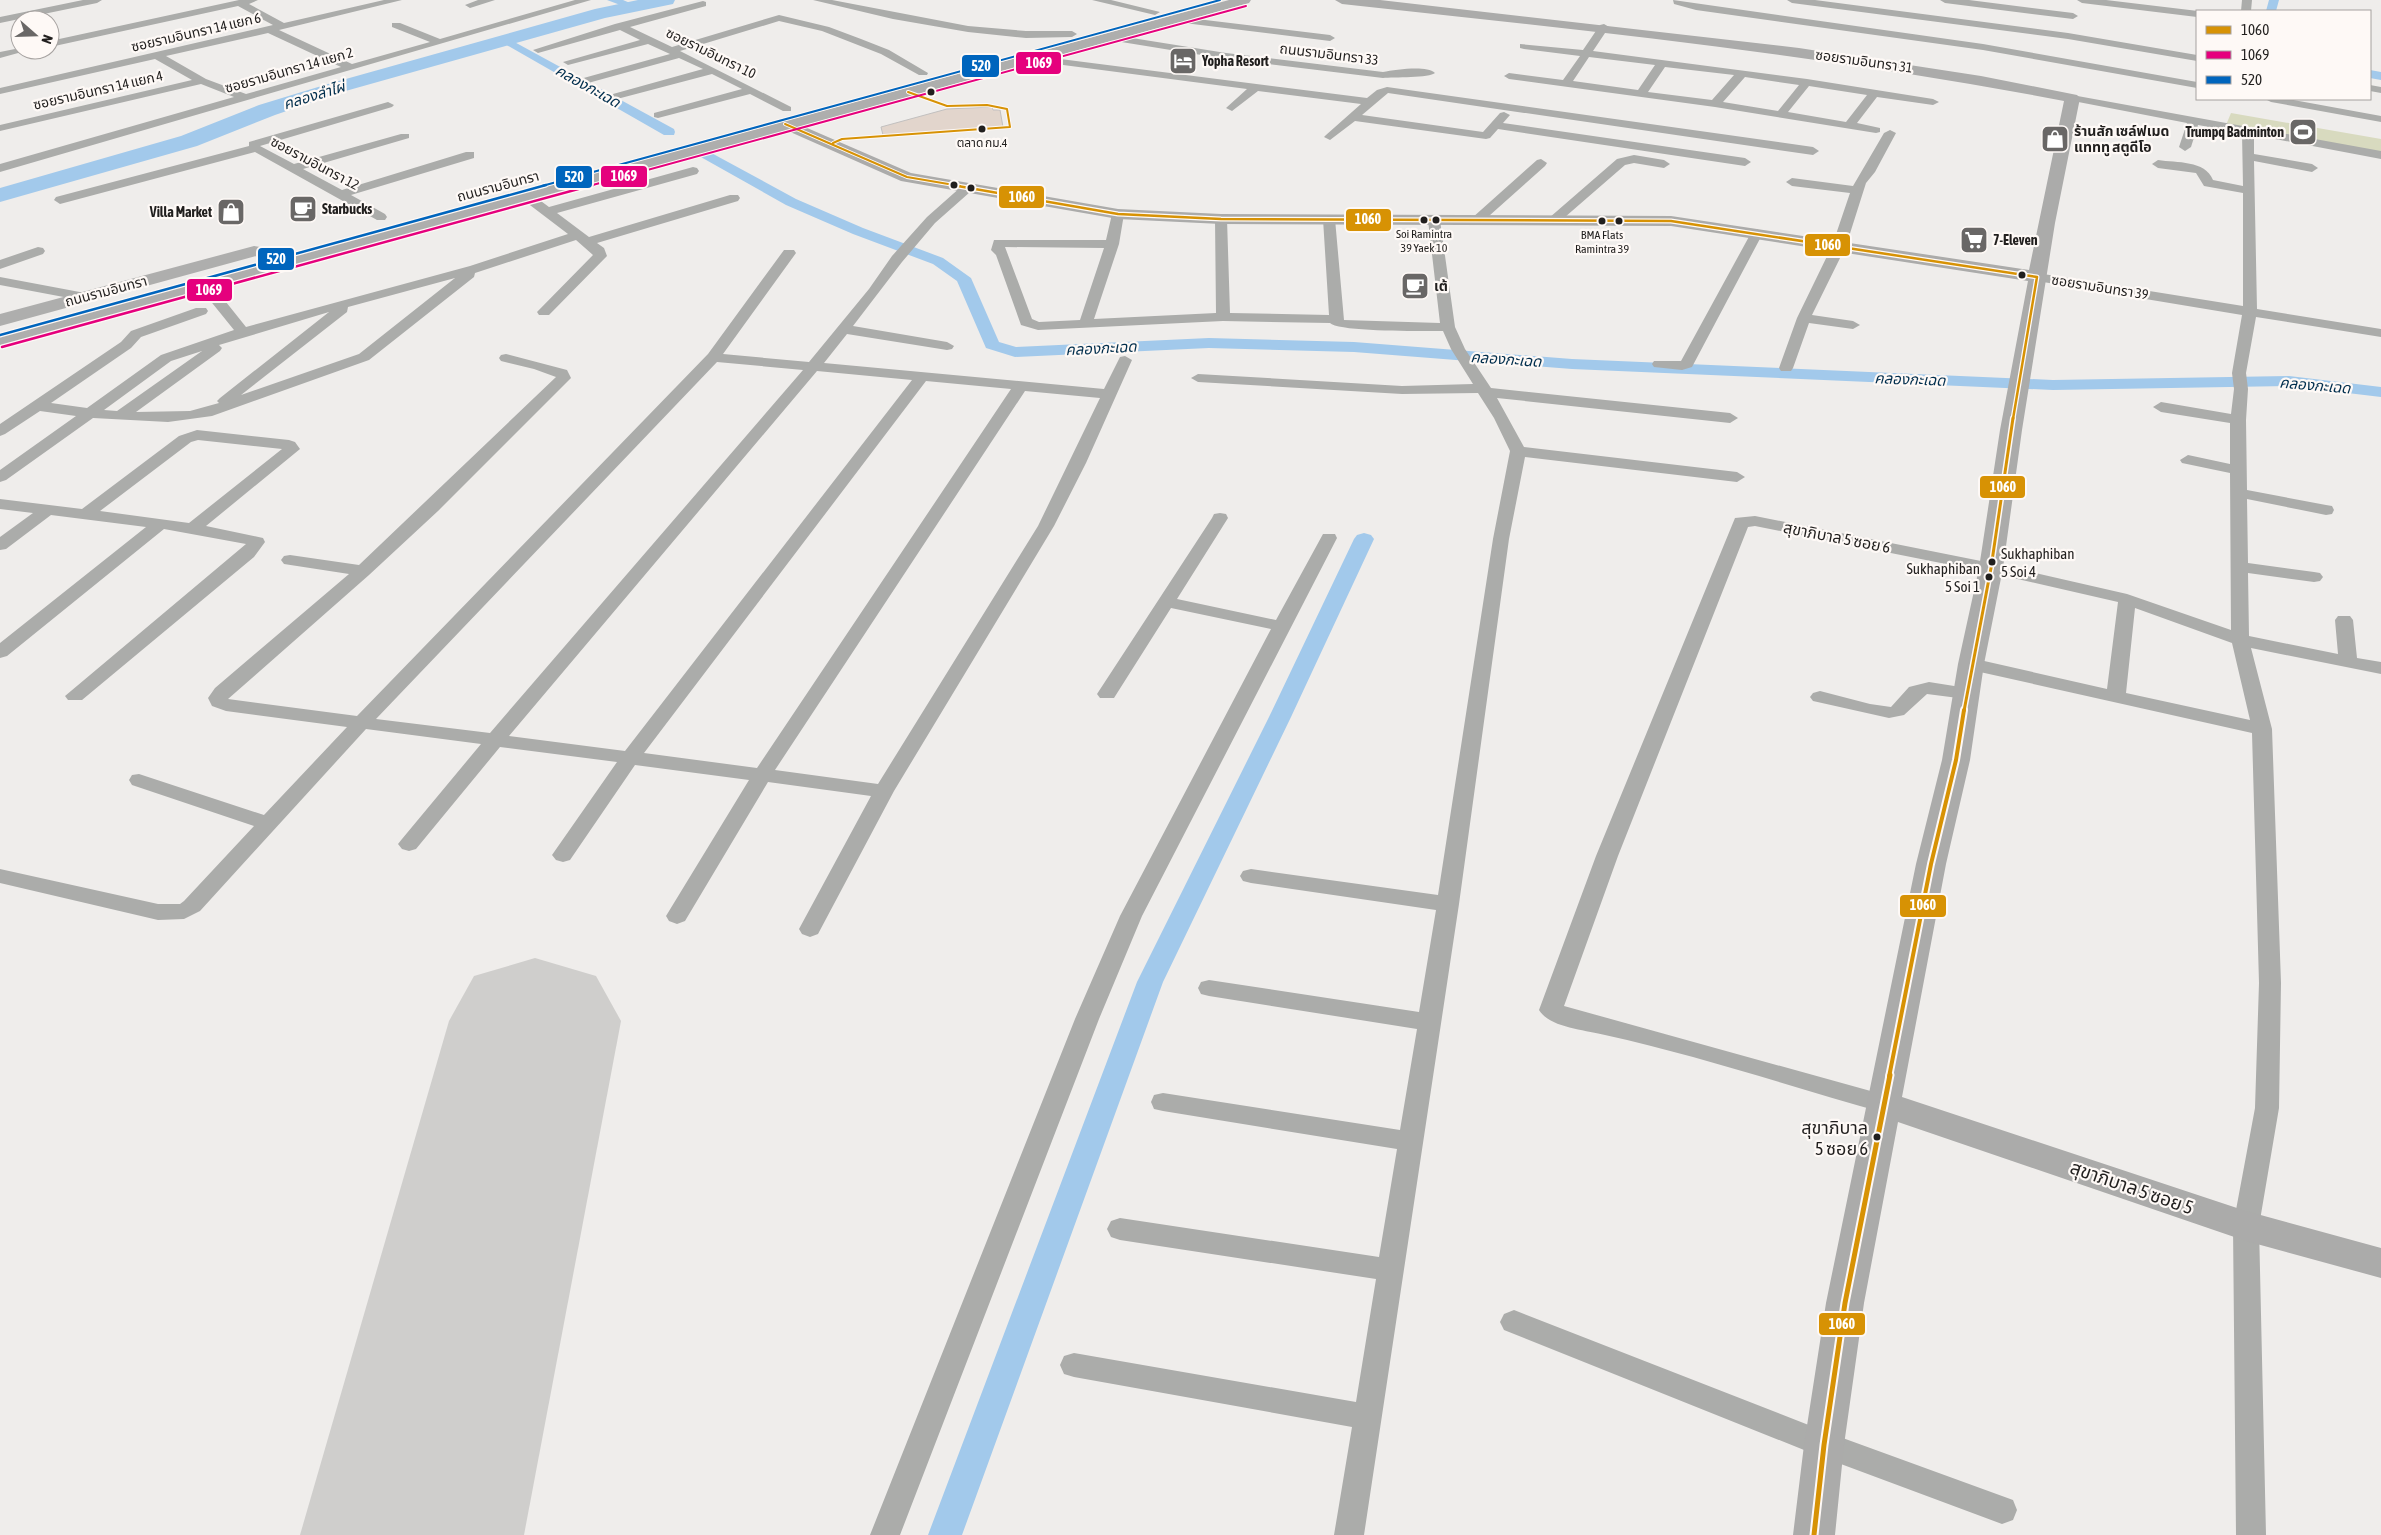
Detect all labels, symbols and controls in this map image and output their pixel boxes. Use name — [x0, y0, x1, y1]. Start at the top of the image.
street label: ซอยรามอินทรา 14 แยก 6 — [130, 9, 263, 55]
north arrow — [10, 10, 60, 60]
legend — [2196, 10, 2371, 100]
text: 1060 — [2241, 21, 2269, 38]
street label: ซอยรามอินทรา 10 — [663, 24, 759, 82]
text: N — [38, 33, 56, 46]
street label: ถนนรามอินทรา 33 — [1279, 40, 1379, 68]
street label: ซอยรามอินทรา 14 แยก 2 — [223, 44, 355, 96]
hotel icon: Yopha Resort — [1168, 46, 1198, 76]
street label: ซอยรามอินทรา 31 — [1814, 46, 1914, 76]
text: 1069 — [2241, 46, 2269, 63]
line badge: 1069 — [1015, 51, 1062, 75]
place label: Yopha Resort — [1201, 53, 1269, 69]
line badge: 520 — [961, 54, 1000, 78]
text: 1069 — [1026, 55, 1053, 71]
text: 520 — [971, 58, 991, 74]
water label: คลองกะเฉด — [553, 61, 624, 111]
street label: ซอยรามอินทรา 14 แยก 4 — [32, 67, 165, 113]
text: 520 — [2241, 71, 2262, 88]
water label: คลองลำไผ่ — [281, 77, 349, 112]
unlabelled marker — [926, 87, 936, 97]
sports icon: Trumpq Badminton — [2288, 117, 2318, 147]
place label: ร้านสัก เซล์ฟเมด แทททู สตูดีโอ — [2074, 123, 2169, 157]
marker: ตลาด กม.4 — [977, 124, 987, 134]
shop icon: ร้านสัก เซล์ฟเมด แทททู สตูดีโอ — [2040, 124, 2070, 154]
place label: Trumpq Badminton — [2185, 124, 2284, 140]
street label: ซอยรามอินทรา 12 — [268, 133, 362, 193]
place label: ตลาด กม.4 — [957, 136, 1008, 150]
line badge: 520 — [555, 165, 593, 189]
line badge: 1069 — [600, 165, 648, 188]
street label: ถนนรามอินทรา — [455, 167, 541, 205]
text: 1069 — [611, 168, 638, 184]
text: 520 — [564, 169, 584, 185]
unlabelled marker — [949, 180, 959, 190]
unlabelled marker — [966, 183, 976, 193]
line badge: 1060 — [998, 185, 1045, 209]
text: 1060 — [1009, 189, 1036, 205]
cafe icon: Starbucks — [288, 194, 318, 224]
shop icon: Villa Market — [216, 197, 246, 227]
place label: Starbucks — [322, 201, 372, 217]
place label: Villa Market — [149, 204, 212, 220]
line badge: 1060 — [1345, 208, 1392, 232]
text: 1060 — [1355, 211, 1382, 227]
marker: Soi Ramintra 39 Yaek 10 — [1419, 215, 1429, 225]
unlabelled marker — [1431, 215, 1441, 225]
marker: BMA Flats Ramintra 39 — [1597, 216, 1607, 226]
unlabelled marker — [1614, 216, 1624, 226]
supermarket icon: 7-Eleven — [1959, 225, 1989, 255]
place label: Soi Ramintra 39 Yaek 10 — [1396, 227, 1452, 255]
place label: BMA Flats Ramintra 39 — [1575, 228, 1629, 256]
place label: 7-Eleven — [1993, 232, 2038, 248]
line badge: 1060 — [1804, 233, 1851, 257]
text: 1060 — [1815, 237, 1842, 253]
line badge: 520 — [257, 247, 295, 271]
text: 520 — [266, 251, 286, 267]
unlabelled marker — [2017, 270, 2027, 280]
cafe icon: เต้ — [1400, 271, 1430, 301]
street label: ซอยรามอินทรา 39 — [2050, 271, 2150, 303]
street label: ถนนรามอินทรา — [63, 272, 149, 310]
line badge: 1069 — [186, 278, 233, 302]
place label: เต้ — [1434, 278, 1448, 294]
text: 1069 — [196, 282, 223, 298]
water label: คลองกะเฉด — [1065, 338, 1138, 358]
water label: คลองกะเฉด — [1470, 348, 1543, 370]
water label: คลองกะเฉด — [1874, 369, 1947, 389]
water label: คลองกะเฉด — [2279, 373, 2352, 397]
line badge: 1060 — [1979, 475, 2026, 499]
text: 1060 — [1990, 479, 2017, 495]
street label: สุขาภิบาล 5 ซอย 6 — [1782, 518, 1892, 557]
place label: Sukhaphiban 5 Soi 4 — [2001, 545, 2075, 580]
marker: Sukhaphiban 5 Soi 4 — [1987, 557, 1997, 567]
place label: Sukhaphiban 5 Soi 1 — [1906, 560, 1980, 595]
marker: Sukhaphiban 5 Soi 1 — [1984, 572, 1994, 582]
line badge: 1060 — [1899, 894, 1947, 918]
text: 1060 — [1910, 897, 1937, 913]
place label: สุขาภิบาล 5 ซอย 6 — [1801, 1117, 1868, 1159]
marker: สุขาภิบาล 5 ซอย 6 — [1872, 1132, 1882, 1142]
street label: สุขาภิบาล 5 ซอย 5 — [2067, 1156, 2197, 1219]
line badge: 1060 — [1818, 1312, 1866, 1336]
text: 1060 — [1829, 1316, 1856, 1332]

